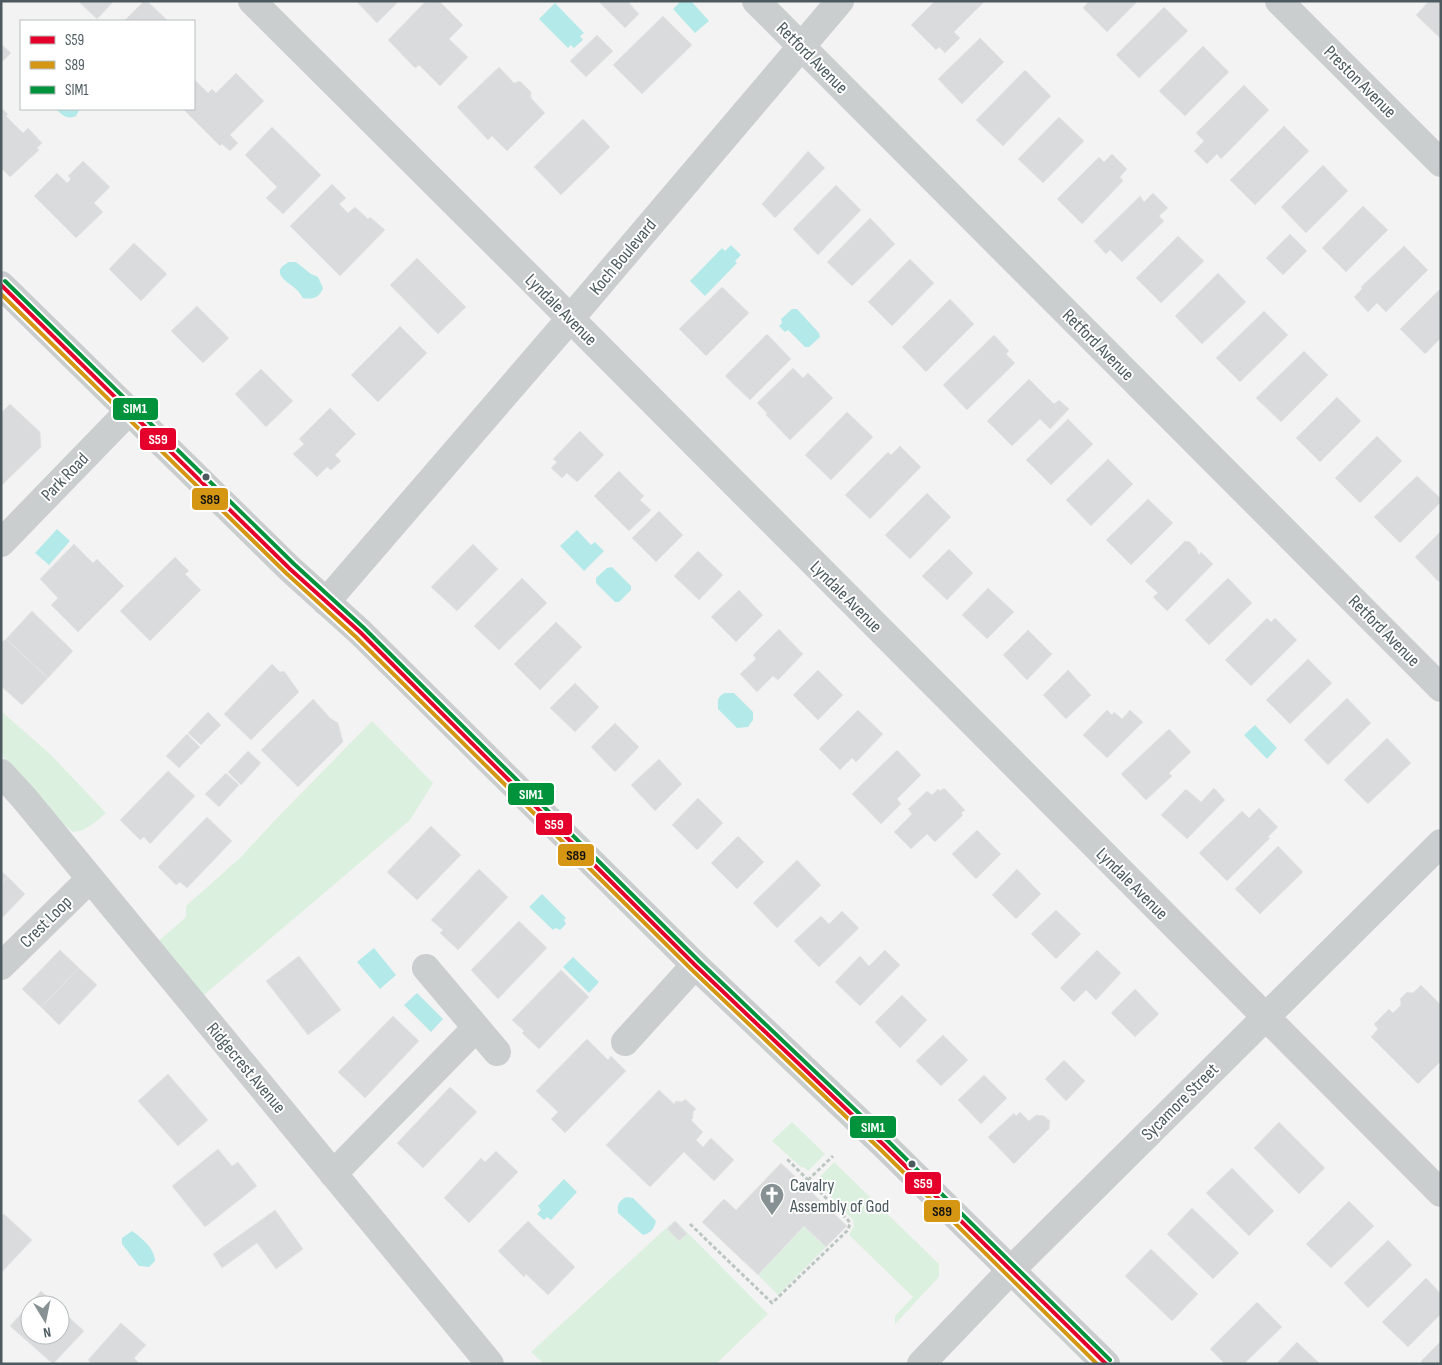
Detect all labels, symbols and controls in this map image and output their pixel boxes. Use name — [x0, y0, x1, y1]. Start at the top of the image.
street label: Retford Avenue — [772, 18, 852, 98]
legend — [20, 20, 195, 110]
text: S59 — [65, 31, 84, 50]
street label: Preston Avenue — [1319, 41, 1401, 123]
text: S89 — [65, 56, 85, 75]
text: SIM1 — [65, 81, 89, 100]
street label: Koch Boulevard — [585, 215, 661, 299]
street label: Lyndale Avenue — [521, 270, 601, 350]
street label: Retford Avenue — [1058, 305, 1138, 385]
line badge: SIM1 — [112, 397, 159, 421]
text: SIM1 — [123, 400, 147, 417]
line badge: S59 — [139, 427, 177, 451]
text: S59 — [148, 431, 168, 448]
street label: Park Road — [37, 448, 93, 506]
unlabelled marker — [201, 472, 211, 482]
line badge: S89 — [191, 487, 229, 511]
text: S89 — [200, 491, 220, 508]
street label: Lyndale Avenue — [806, 557, 886, 637]
street label: Retford Avenue — [1344, 591, 1424, 671]
line badge: SIM1 — [507, 782, 555, 806]
text: SIM1 — [519, 786, 543, 803]
line badge: S59 — [535, 812, 573, 836]
text: S59 — [544, 816, 564, 833]
line badge: S89 — [557, 843, 595, 867]
street label: Lyndale Avenue — [1092, 844, 1172, 924]
text: S89 — [566, 847, 586, 864]
street label: Crest Loop — [16, 892, 76, 952]
street label: Ridgecrest Avenue — [202, 1019, 290, 1117]
street label: Sycamore Street — [1137, 1059, 1223, 1145]
line badge: SIM1 — [849, 1115, 897, 1139]
text: SIM1 — [861, 1119, 885, 1136]
unlabelled marker — [907, 1159, 917, 1169]
line badge: S59 — [904, 1171, 942, 1195]
place label: Cavalry Assembly of God — [789, 1175, 889, 1217]
text: S59 — [913, 1175, 933, 1192]
church icon: Cavalry Assembly of God — [759, 1182, 785, 1216]
line badge: S89 — [923, 1199, 961, 1223]
text: S89 — [932, 1203, 952, 1220]
north arrow — [20, 1295, 70, 1345]
text: N — [42, 1323, 52, 1341]

